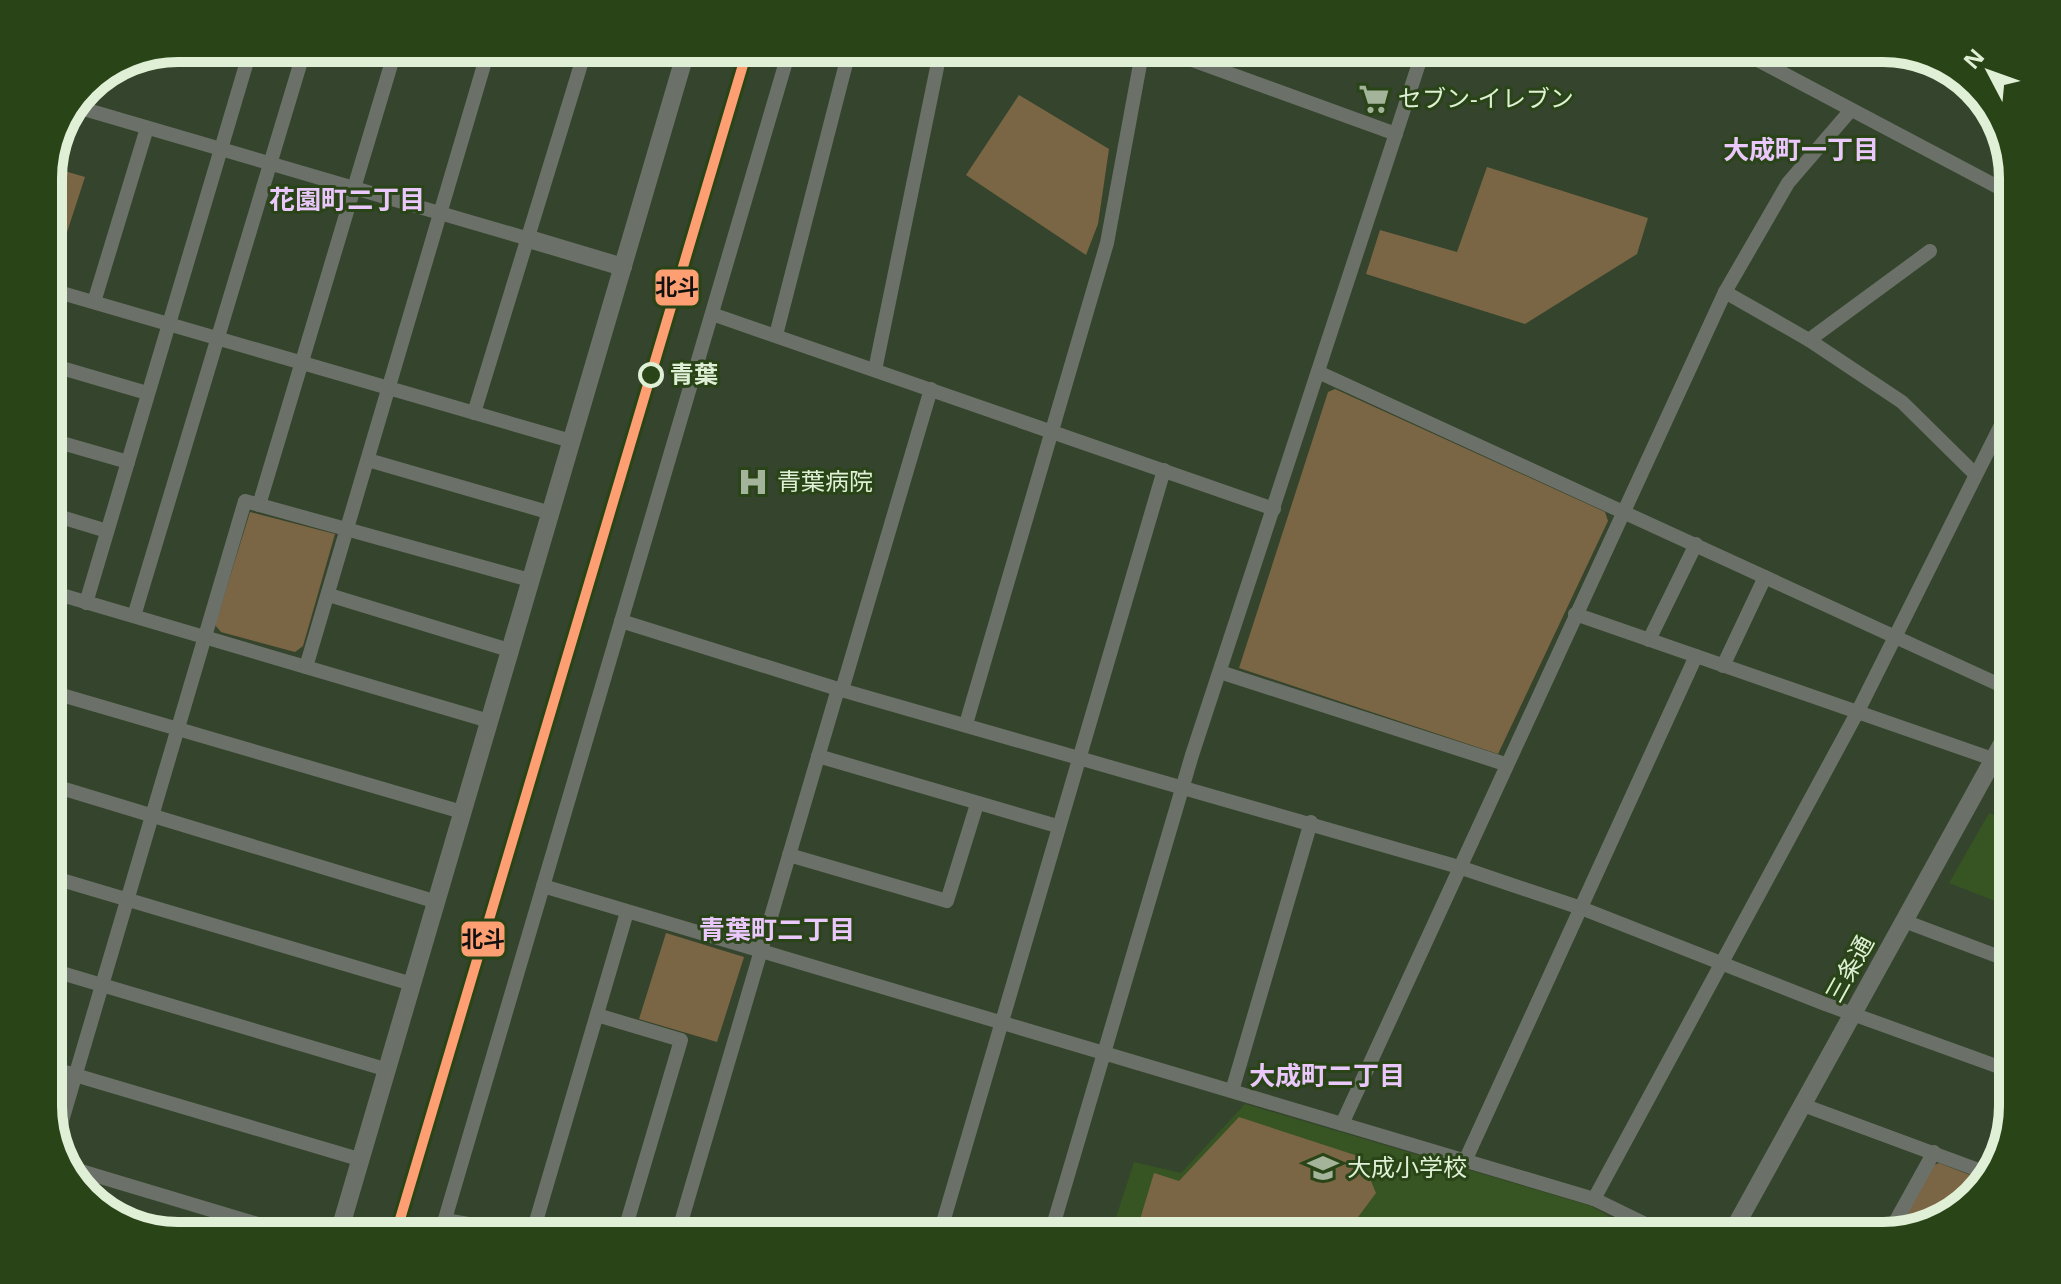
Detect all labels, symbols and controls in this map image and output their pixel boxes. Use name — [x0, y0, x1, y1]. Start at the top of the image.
north arrow — [1949, 32, 2029, 112]
text: N — [1956, 42, 1990, 75]
place label: セブン-イレブン — [1398, 81, 1574, 114]
supermarket icon: セブン-イレブン — [1357, 82, 1391, 116]
district label: 大成町一丁目 — [1723, 131, 1879, 167]
district label: 花園町二丁目 — [269, 181, 425, 217]
line badge: 北斗 — [654, 268, 700, 307]
text: 北斗 — [655, 271, 699, 301]
place label: 青葉 — [670, 357, 718, 390]
marker: 青葉 — [639, 363, 663, 387]
place label: 青葉病院 — [777, 464, 873, 497]
hospital icon: 青葉病院 — [736, 465, 770, 499]
district label: 青葉町二丁目 — [699, 911, 855, 947]
line badge: 北斗 — [460, 920, 506, 958]
text: 北斗 — [461, 923, 505, 953]
street label: 三条通 — [1817, 929, 1881, 1008]
district label: 大成町二丁目 — [1249, 1057, 1405, 1093]
place label: 大成小学校 — [1347, 1150, 1467, 1183]
school or university icon: 大成小学校 — [1306, 1151, 1340, 1185]

